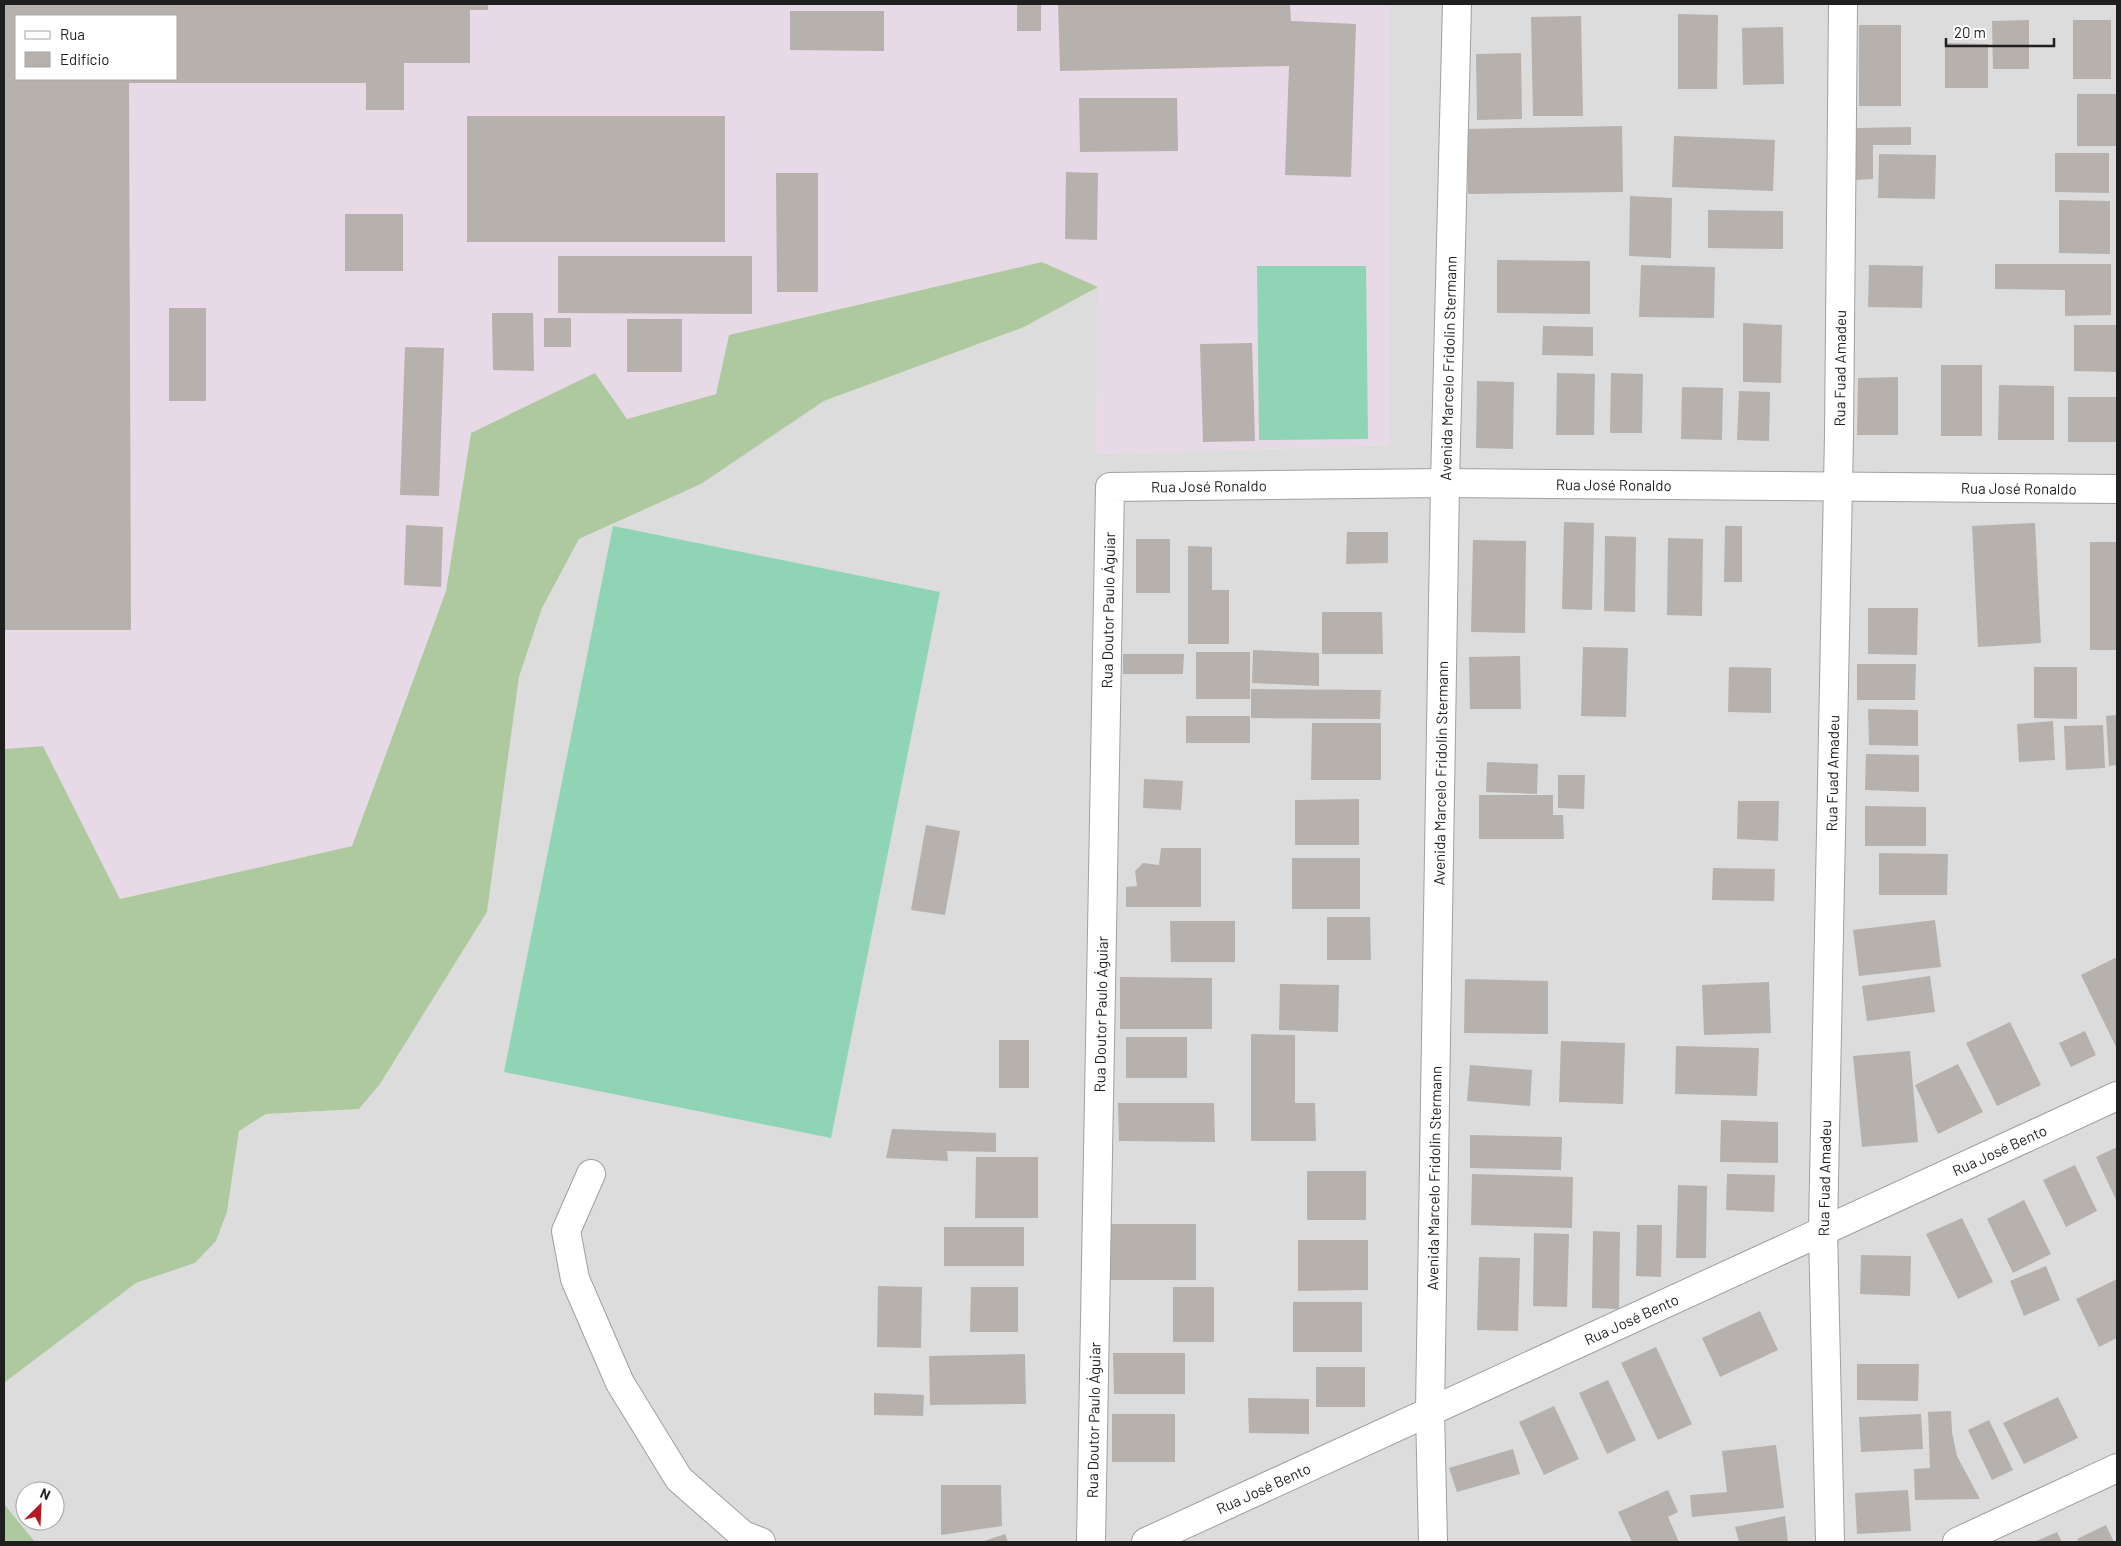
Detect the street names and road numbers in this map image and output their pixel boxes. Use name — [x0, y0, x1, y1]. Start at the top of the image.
street label: Avenida Marcelo Fridolin Stermann — [1436, 256, 1460, 481]
street label: Rua Fuad Amadeu — [1830, 310, 1849, 427]
street label: Rua José Ronaldo — [1556, 475, 1672, 494]
street label: Rua José Ronaldo — [1151, 476, 1267, 496]
street label: Rua José Ronaldo — [1961, 479, 2077, 498]
street label: Rua Doutor Paulo Águiar — [1097, 531, 1118, 689]
street label: Avenida Marcelo Fridolin Stermann — [1429, 661, 1451, 886]
street label: Rua Fuad Amadeu — [1822, 715, 1842, 832]
street label: Rua Doutor Paulo Águiar — [1090, 935, 1111, 1092]
street label: Avenida Marcelo Fridolin Stermann — [1423, 1066, 1445, 1291]
street label: Rua Fuad Amadeu — [1814, 1120, 1834, 1237]
street label: Rua José Bento — [1949, 1121, 2049, 1180]
street label: Rua José Bento — [1581, 1290, 1681, 1349]
street label: Rua Doutor Paulo Águiar — [1083, 1341, 1104, 1498]
street label: Rua José Bento — [1213, 1459, 1313, 1518]

